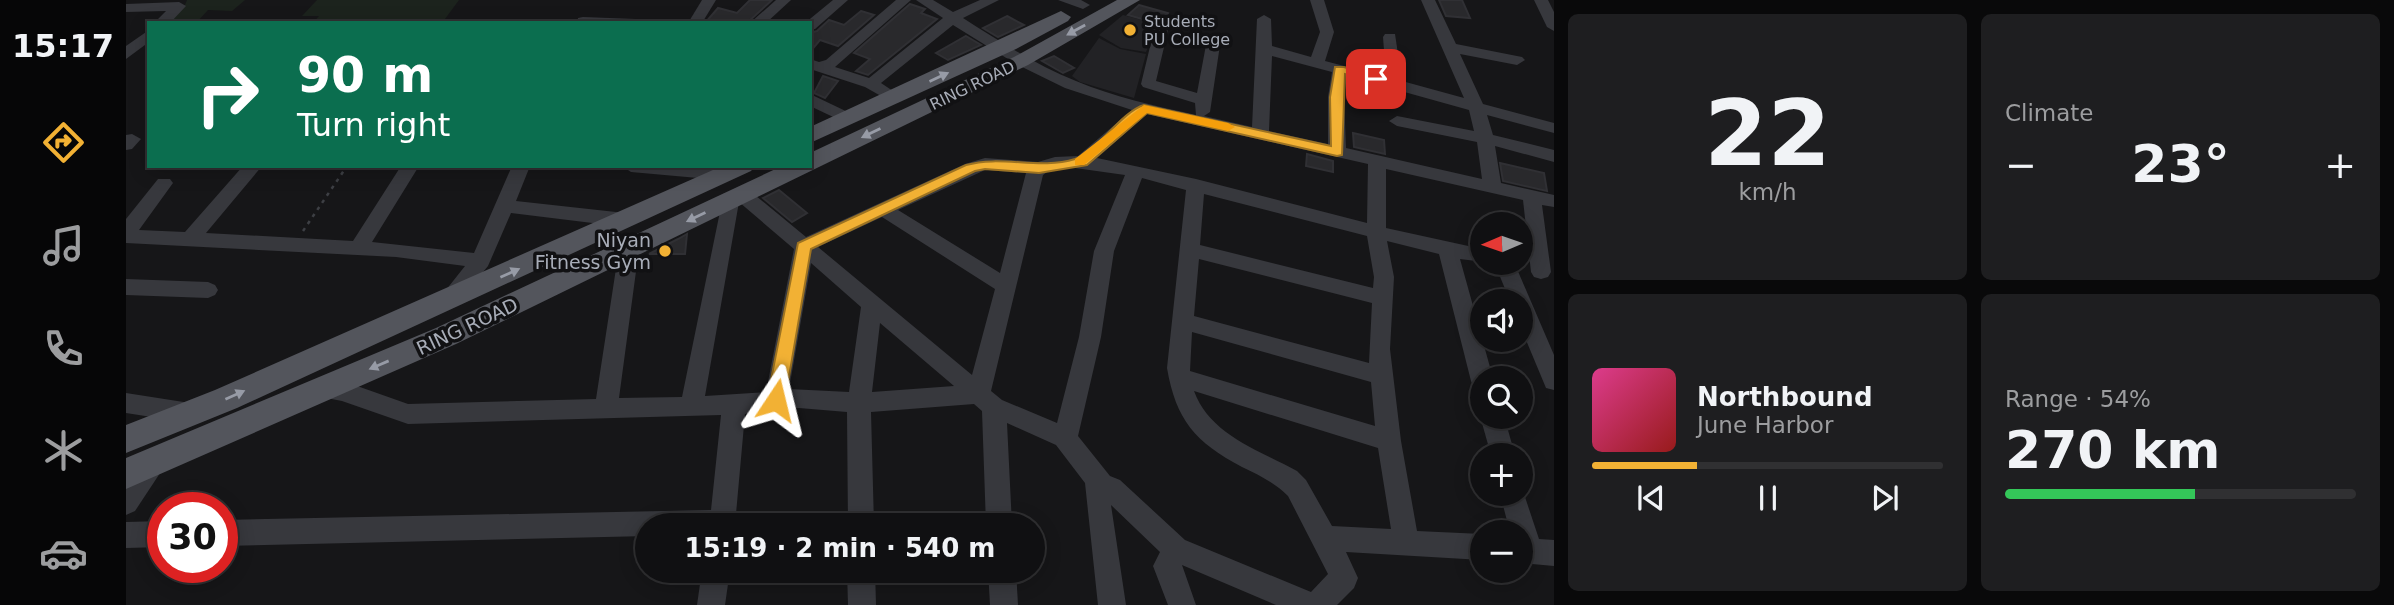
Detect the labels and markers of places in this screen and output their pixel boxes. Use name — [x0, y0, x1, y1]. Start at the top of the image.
place label: Students PU College — [1144, 12, 1230, 49]
marker: Students PU College — [1122, 22, 1138, 38]
pin — [1346, 49, 1406, 109]
place label: Niyan Fitness Gym — [535, 229, 651, 273]
marker: Niyan Fitness Gym — [657, 243, 673, 259]

